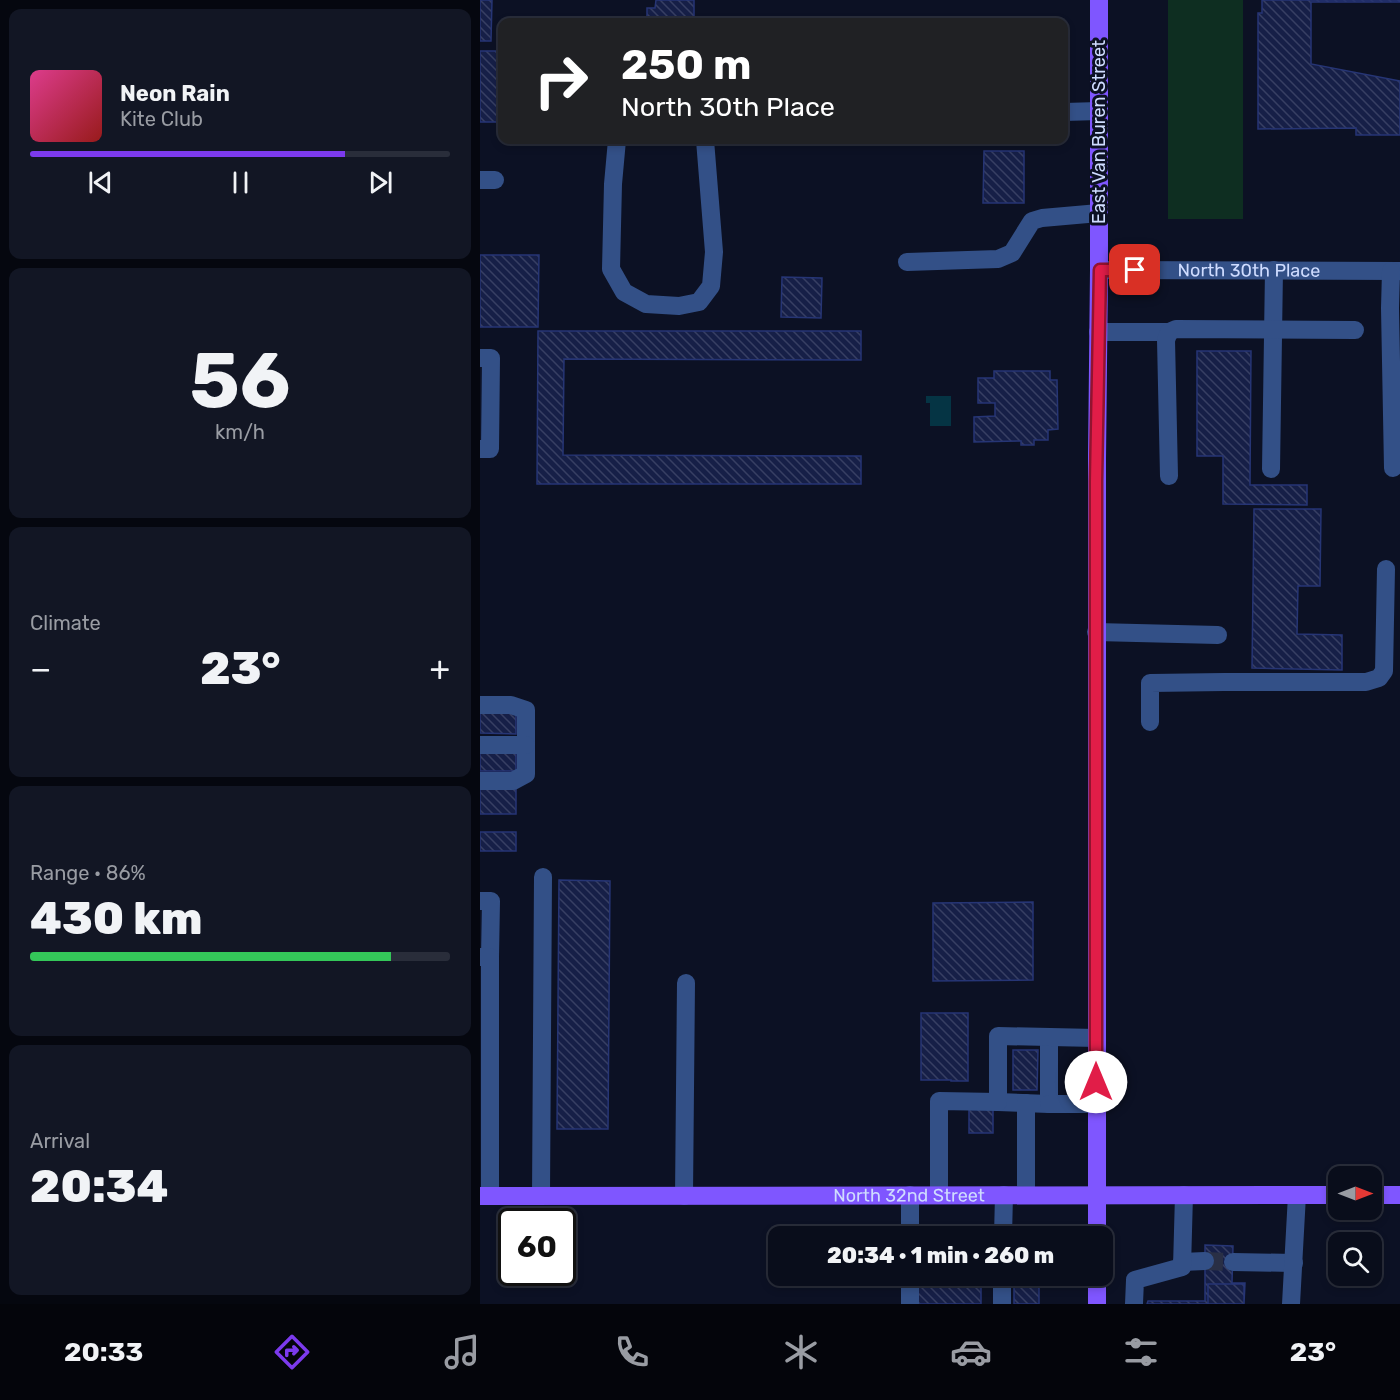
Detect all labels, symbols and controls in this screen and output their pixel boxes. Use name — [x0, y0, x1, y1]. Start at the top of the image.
text: 250 m — [621, 40, 751, 90]
street label: East Van Buren Street — [1088, 40, 1110, 224]
icon: right — [522, 42, 600, 120]
text: Neon Rain — [120, 80, 230, 107]
text: North 30th Place — [621, 91, 835, 123]
text: Kite Club — [120, 107, 203, 131]
icon: previous — [84, 166, 117, 199]
icon: pause — [224, 166, 257, 199]
icon: next — [364, 166, 397, 199]
pin — [1109, 244, 1160, 295]
icon: arrive — [1118, 253, 1151, 286]
street label: North 30th Place — [1178, 259, 1320, 282]
text: 56 — [189, 334, 291, 427]
text: km/h — [215, 420, 265, 444]
text: Climate — [30, 611, 101, 635]
text: 23° — [200, 642, 281, 695]
text: − — [30, 649, 51, 688]
text: + — [429, 649, 450, 688]
text: Range · 86% — [30, 861, 146, 885]
text: 430 km — [30, 892, 203, 945]
position arrow — [1064, 1050, 1128, 1114]
text: Arrival — [30, 1129, 90, 1153]
text: 20:34 — [30, 1160, 168, 1213]
north arrow — [1328, 1166, 1382, 1220]
map controls — [1328, 1166, 1382, 1286]
street label: North 32nd Street — [833, 1184, 985, 1207]
speed limit sign: 60 — [498, 1208, 576, 1286]
button: search — [1328, 1232, 1382, 1286]
text: 20:34 · 1 min · 260 m — [827, 1242, 1054, 1269]
icon: directions — [271, 1331, 313, 1373]
icon: music — [441, 1331, 483, 1373]
icon: phone — [611, 1331, 653, 1373]
icon: climate — [780, 1331, 822, 1373]
icon: car — [950, 1331, 992, 1373]
icon: filters — [1120, 1331, 1162, 1373]
text: 20:33 — [64, 1336, 143, 1368]
text: 23° — [1290, 1336, 1336, 1368]

